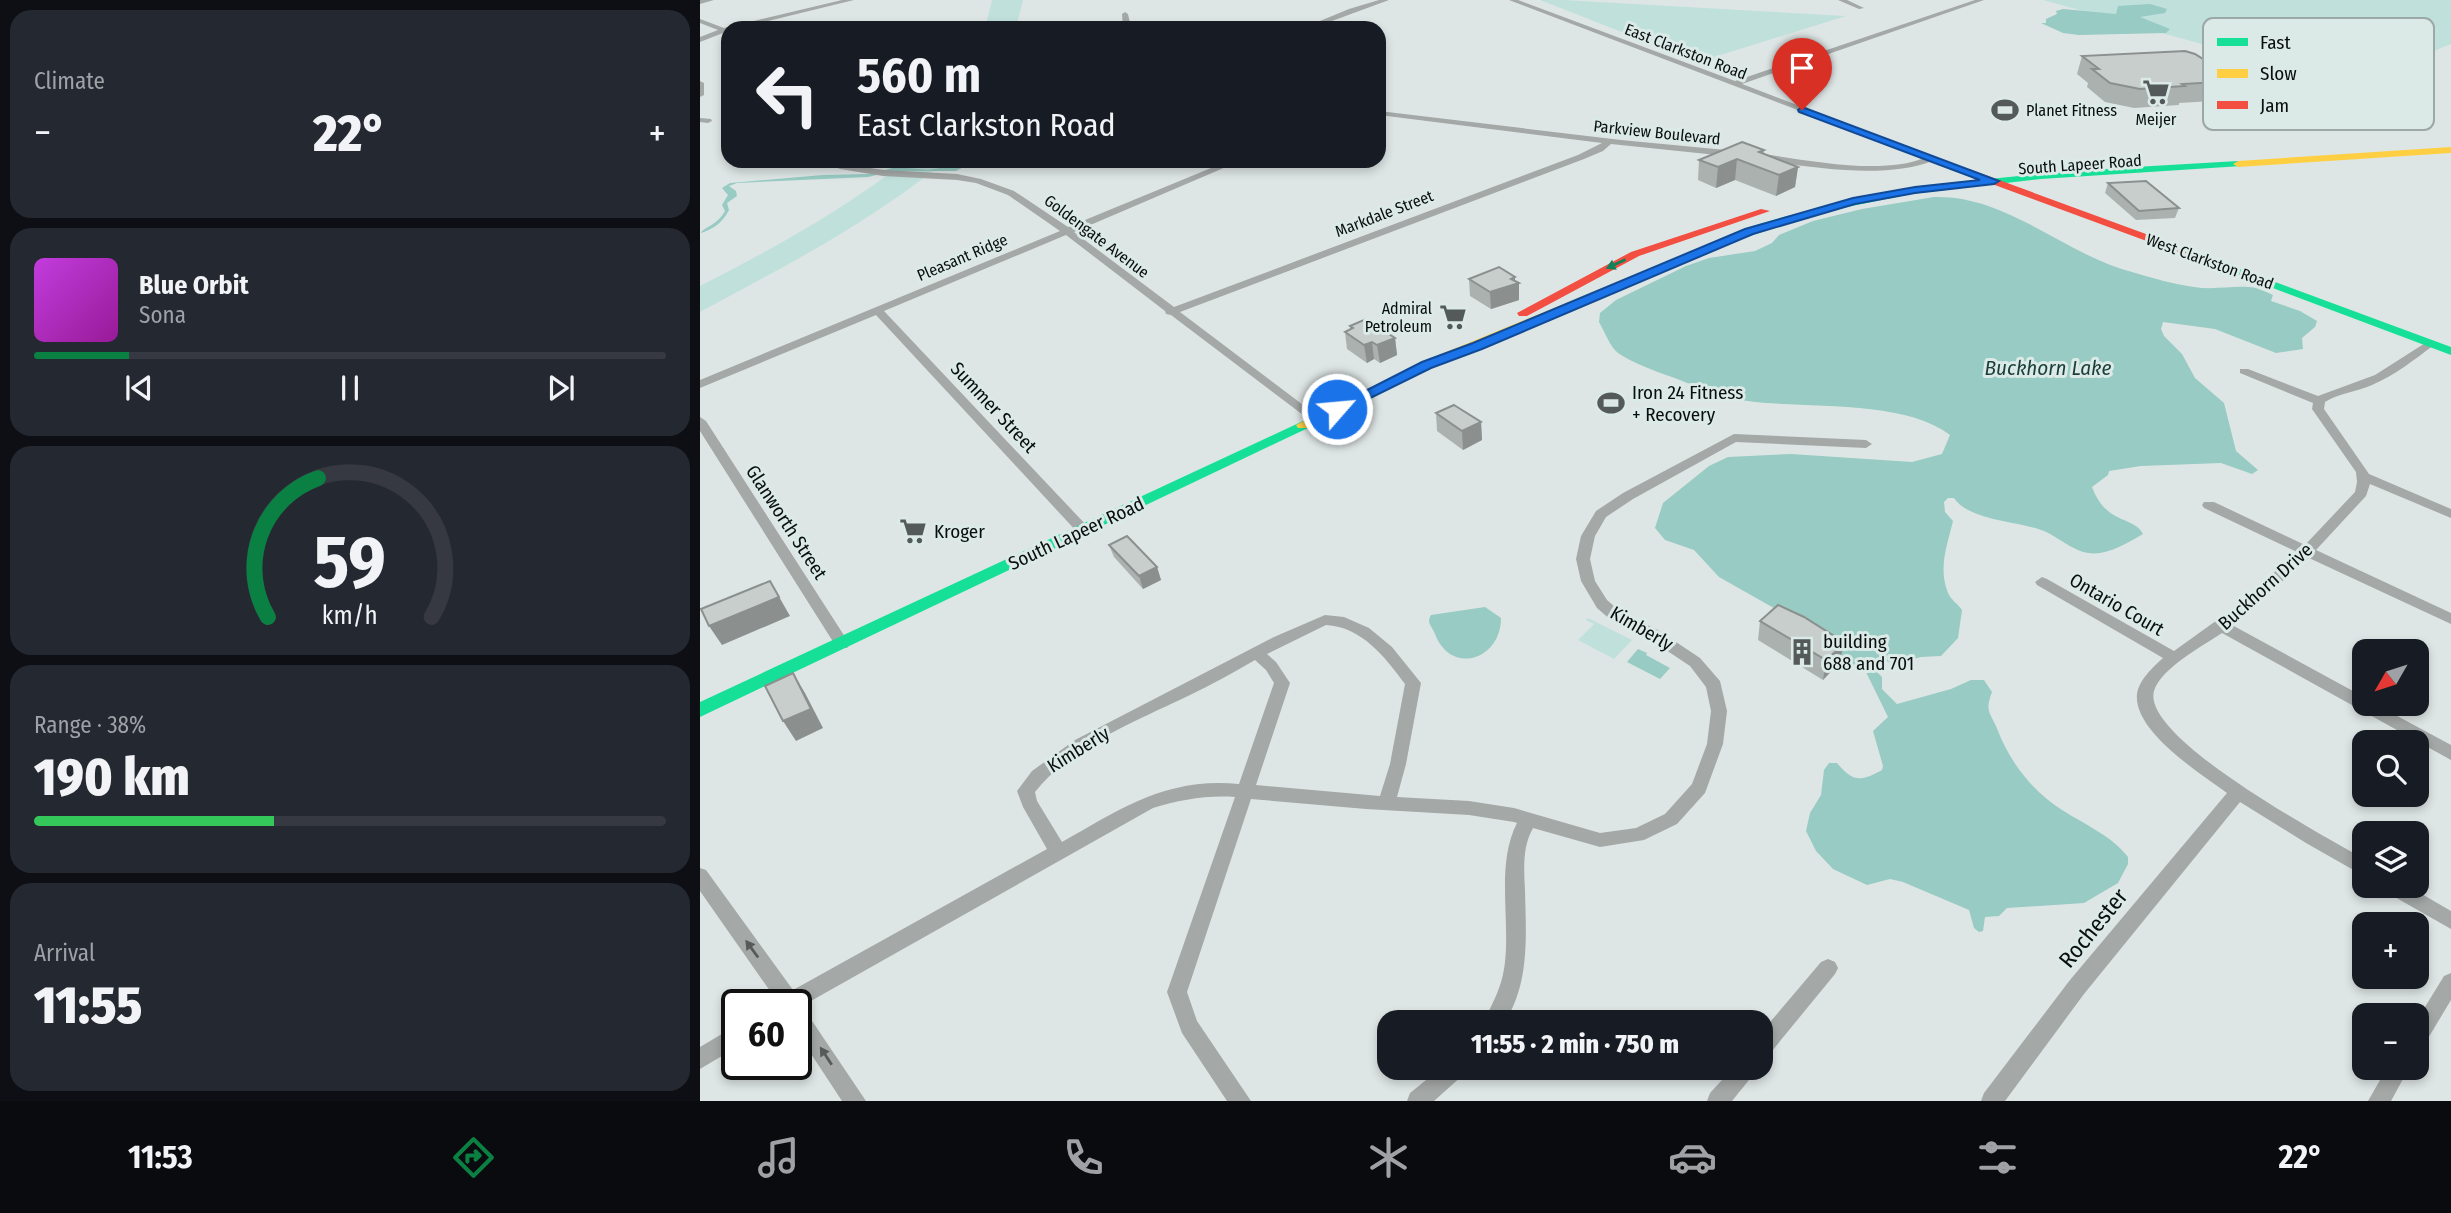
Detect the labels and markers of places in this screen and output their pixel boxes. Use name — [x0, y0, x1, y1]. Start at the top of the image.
pin — [1772, 38, 1832, 110]
supermarket icon: Meijer — [2141, 77, 2171, 107]
sports icon: Planet Fitness — [1990, 95, 2020, 125]
place label: Planet Fitness — [2026, 101, 2117, 120]
place label: Meijer — [2136, 110, 2177, 129]
place label: Admiral Petroleum — [1365, 299, 1432, 336]
supermarket icon: Admiral Petroleum — [1438, 302, 1468, 332]
place label: Iron 24 Fitness + Recovery — [1632, 381, 1743, 426]
sports icon: Iron 24 Fitness + Recovery — [1596, 388, 1626, 418]
supermarket icon: Kroger — [898, 516, 928, 546]
place label: Kroger — [934, 520, 985, 543]
place label: building 688 and 701 — [1823, 630, 1914, 675]
building icon: building 688 and 701 — [1787, 637, 1817, 667]

